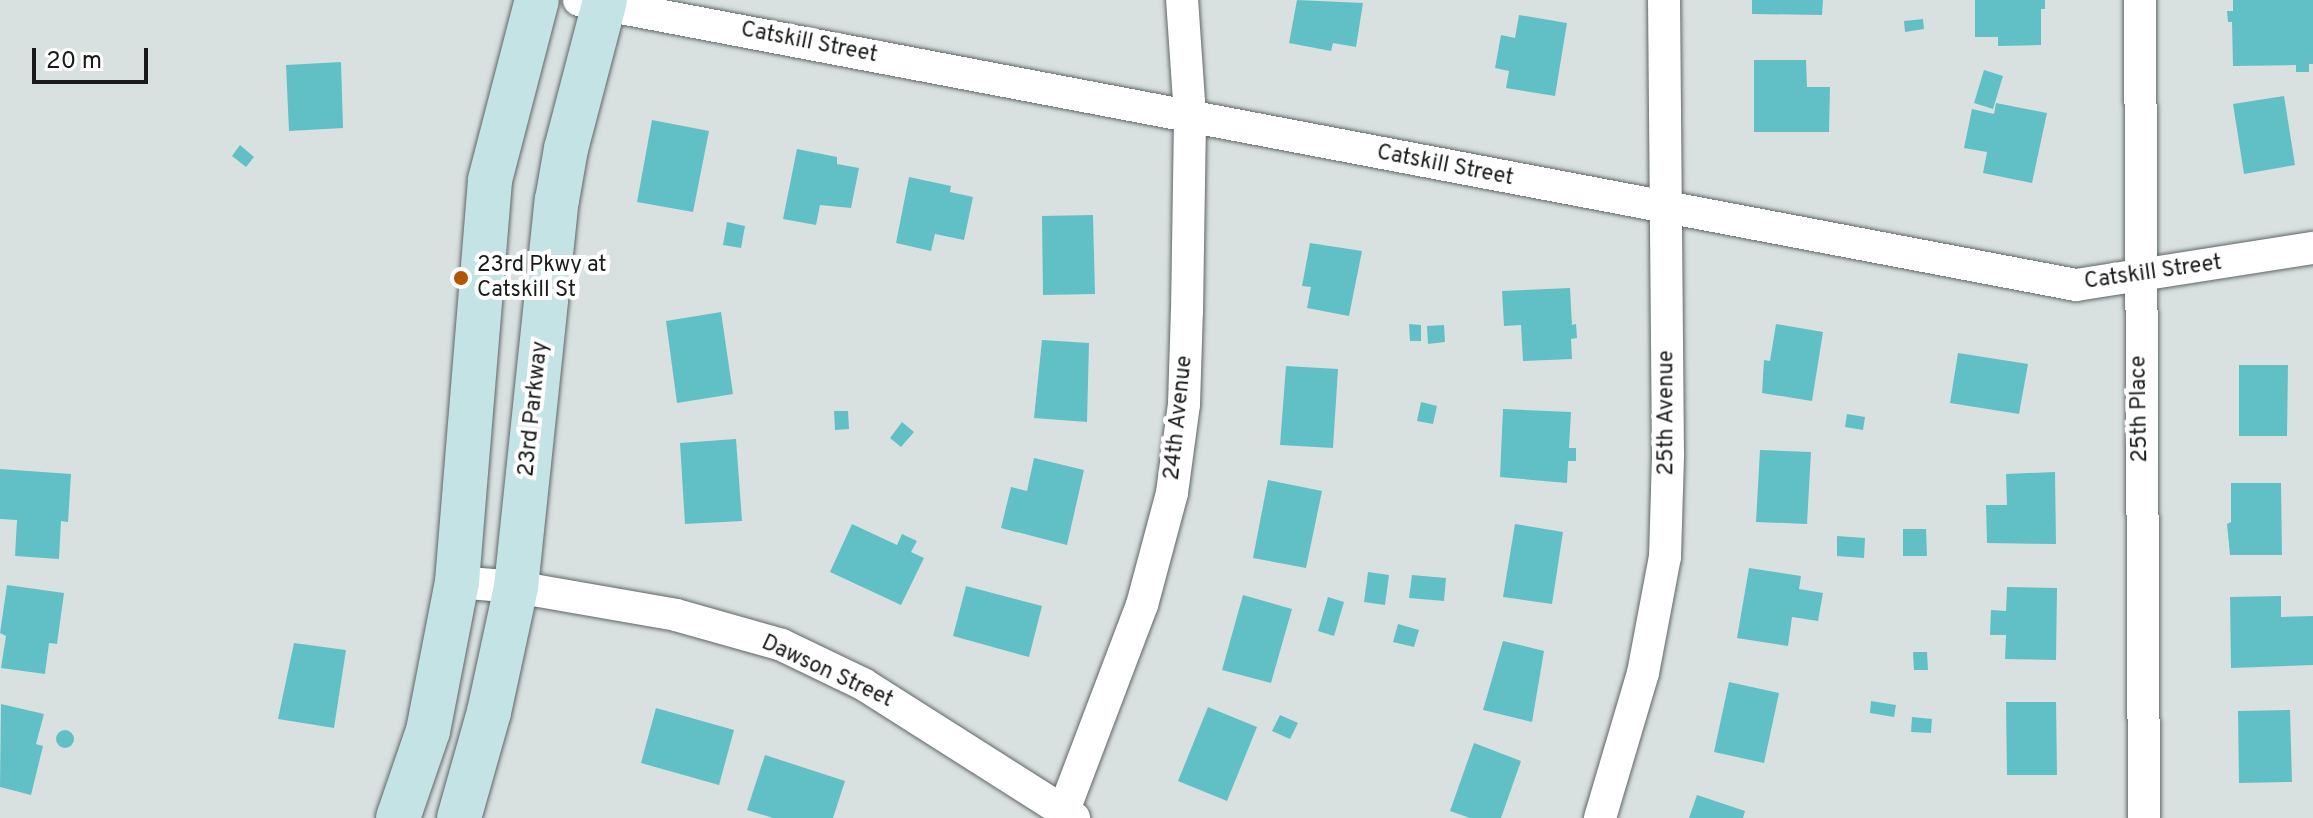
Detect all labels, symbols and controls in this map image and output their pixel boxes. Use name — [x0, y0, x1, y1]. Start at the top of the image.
street label: Catskill Street — [739, 17, 879, 69]
scale bar — [36, 32, 152, 82]
text: 20 m — [46, 47, 102, 77]
street label: Catskill Street — [1375, 140, 1515, 192]
street label: Catskill Street — [2083, 250, 2223, 296]
place label: 23rd Pkwy at Catskill St — [477, 252, 607, 304]
marker: 23rd Pkwy at Catskill St — [452, 269, 470, 287]
street label: 23rd Parkway — [514, 340, 554, 478]
street label: 25th Avenue — [1654, 350, 1680, 476]
street label: 24th Avenue — [1159, 354, 1199, 482]
street label: 25th Place — [2126, 355, 2154, 463]
street label: Dawson Street — [757, 630, 897, 714]

